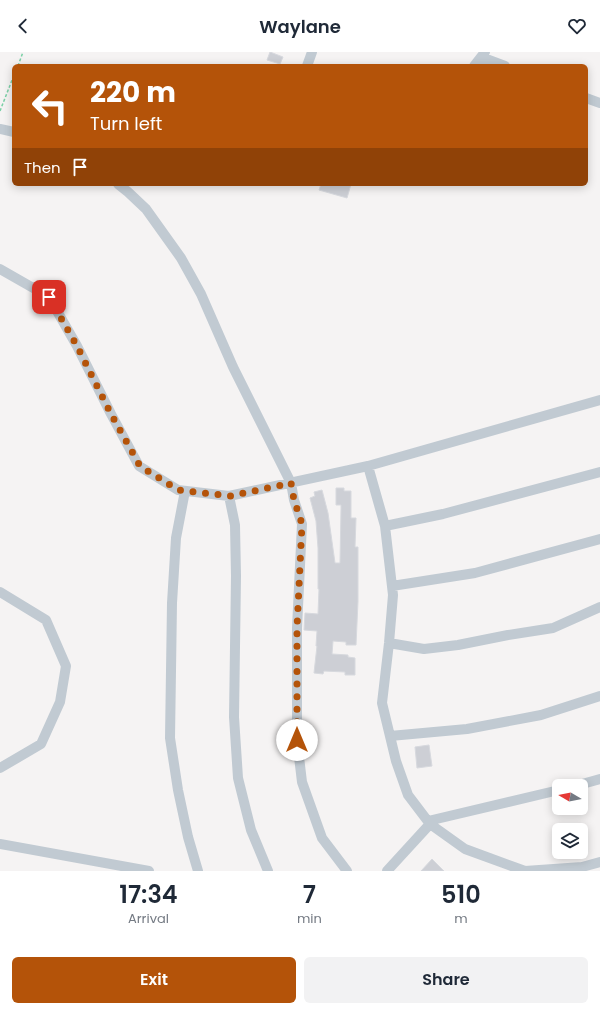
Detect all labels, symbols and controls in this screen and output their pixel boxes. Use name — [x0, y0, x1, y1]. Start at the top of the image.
text: Waylane — [259, 14, 341, 39]
icon: back — [12, 15, 34, 37]
icon: heart — [566, 15, 588, 37]
text: 220 m — [90, 73, 176, 112]
icon: left — [24, 80, 76, 132]
text: Turn left — [90, 111, 162, 136]
icon: arrive — [69, 156, 91, 178]
text: Then — [24, 157, 61, 178]
pin — [32, 280, 66, 314]
icon: arrive — [38, 286, 60, 308]
position arrow — [276, 719, 318, 761]
north arrow — [552, 779, 588, 815]
map controls — [552, 779, 588, 859]
button: layers — [552, 823, 588, 859]
text: 17:34 — [119, 878, 178, 911]
text: 7 — [303, 878, 316, 911]
text: 510 — [441, 878, 481, 911]
text: Arrival — [128, 909, 169, 928]
text: min — [297, 909, 322, 928]
text: m — [454, 909, 468, 928]
button: Exit — [12, 957, 296, 1003]
button: Share — [304, 957, 588, 1003]

